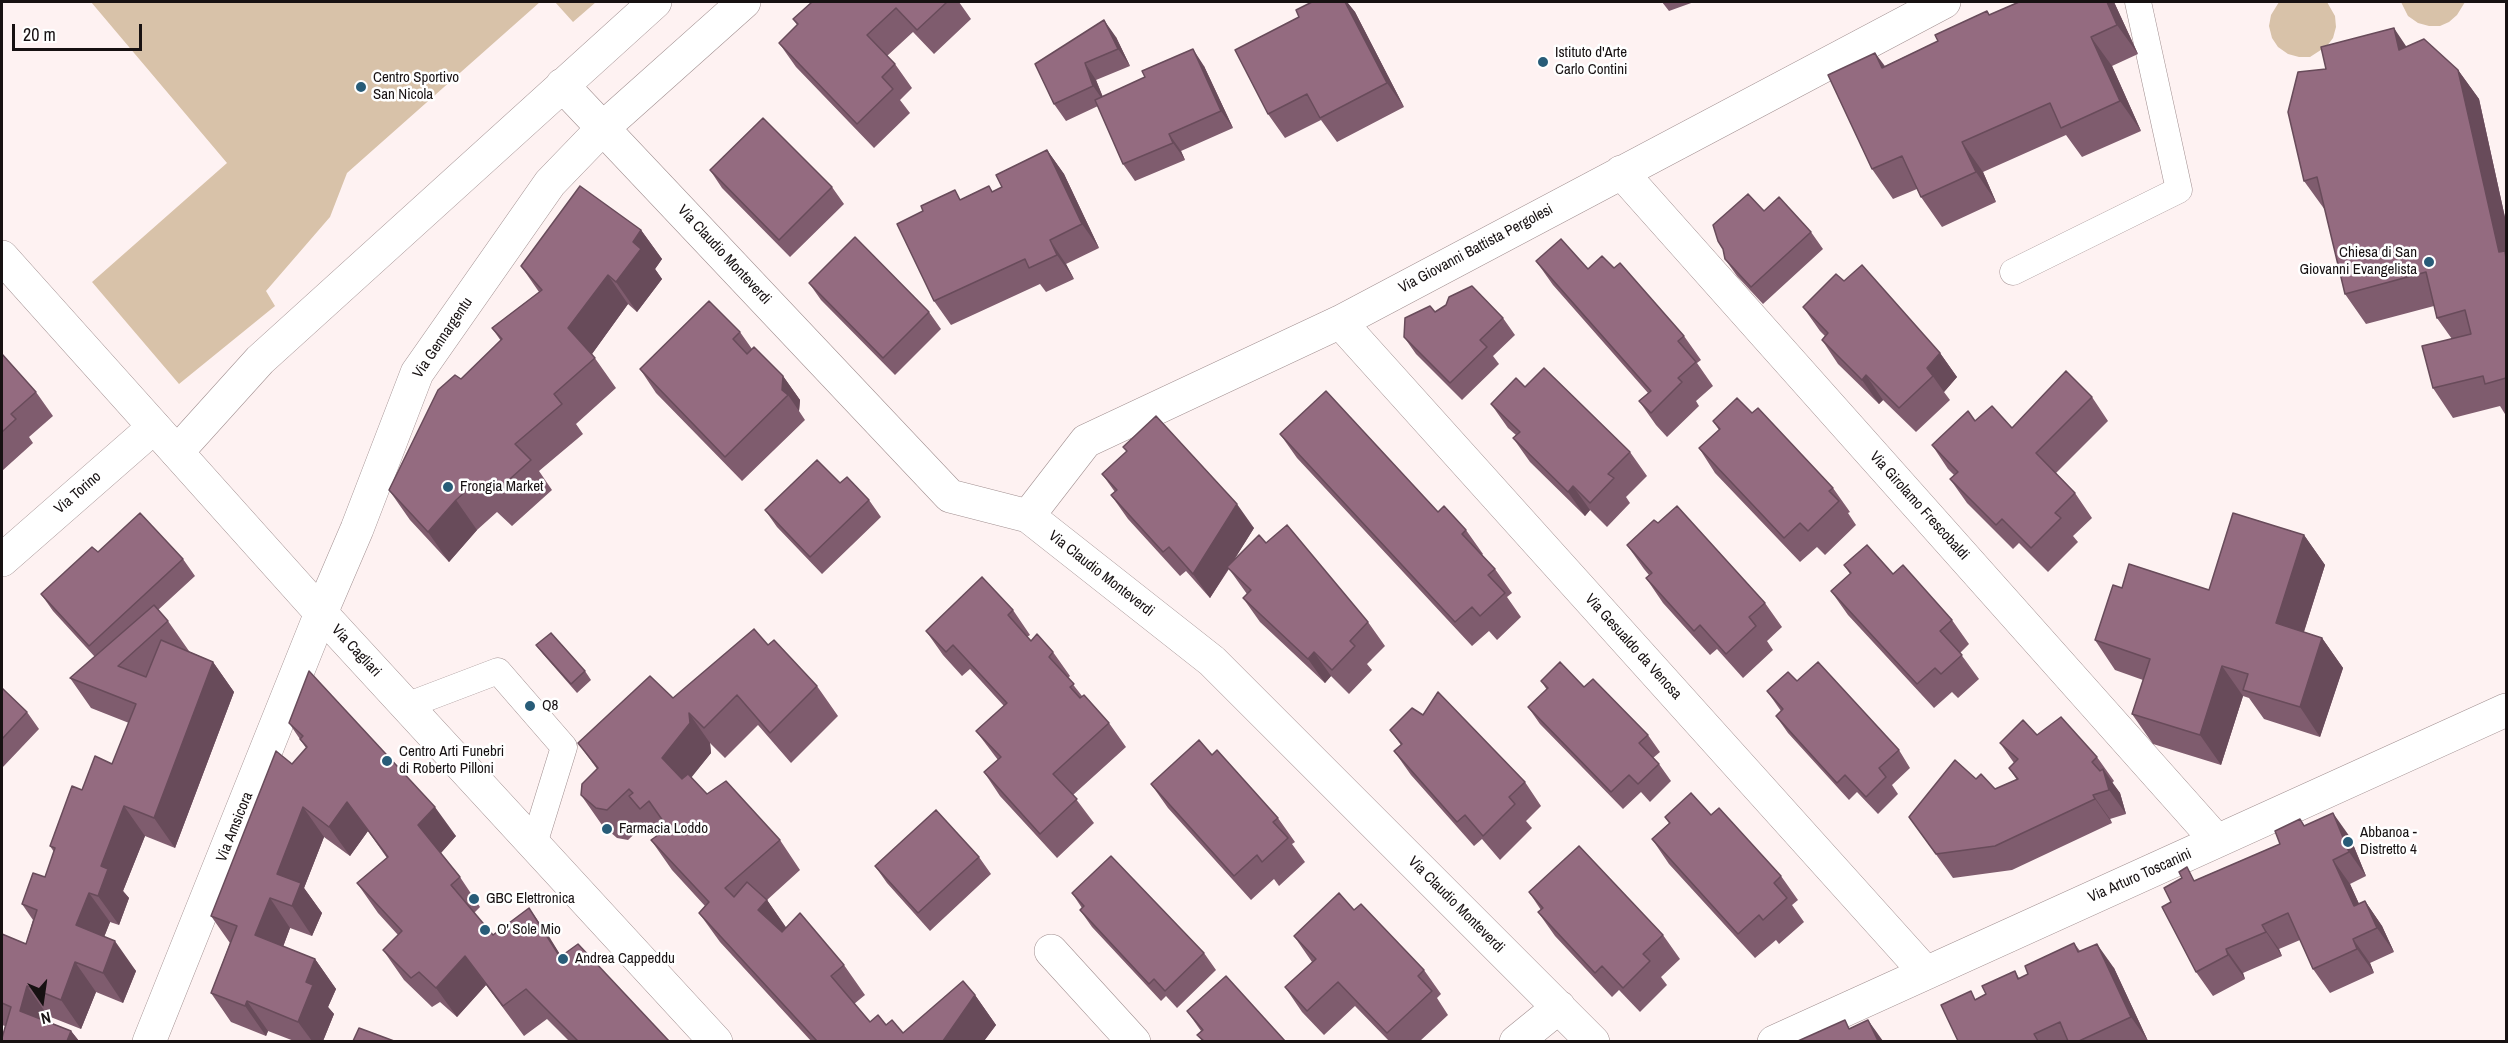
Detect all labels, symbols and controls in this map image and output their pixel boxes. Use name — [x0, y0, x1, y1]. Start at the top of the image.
scale bar — [15, 12, 146, 50]
text: 20 m — [23, 22, 56, 47]
place label: Istituto d'Arte Carlo Contini — [1555, 44, 1627, 79]
marker: Istituto d'Arte Carlo Contini — [1536, 55, 1550, 69]
place label: Centro Sportivo San Nicola — [373, 69, 459, 104]
marker: Centro Sportivo San Nicola — [354, 80, 368, 94]
street label: Via Giovanni Battista Pergolesi — [1396, 201, 1556, 297]
street label: Via Claudio Monteverdi — [673, 202, 775, 308]
place label: Chiesa di San Giovanni Evangelista — [2299, 244, 2417, 279]
marker: Chiesa di San Giovanni Evangelista — [2422, 255, 2436, 269]
street label: Via Gennargentu — [409, 294, 477, 382]
street label: Via Girolamo Frescobaldi — [1865, 448, 1973, 564]
street label: Via Torino — [51, 468, 105, 518]
place label: Frongia Market — [460, 478, 543, 496]
marker: Frongia Market — [441, 480, 455, 494]
street label: Via Claudio Monteverdi — [1045, 527, 1157, 621]
street label: Via Gesualdo da Venosa — [1581, 590, 1685, 704]
street label: Via Cagliari — [327, 621, 385, 681]
place label: Q8 — [542, 697, 558, 715]
marker: Q8 — [523, 699, 537, 713]
place label: Centro Arti Funebri di Roberto Pilloni — [399, 743, 504, 778]
marker: Centro Arti Funebri di Roberto Pilloni — [380, 754, 394, 768]
street label: Via Amsicora — [213, 789, 257, 865]
place label: Farmacia Loddo — [619, 820, 708, 838]
marker: Farmacia Loddo — [600, 822, 614, 836]
place label: Abbanoa - Distretto 4 — [2360, 824, 2417, 859]
marker: Abbanoa - Distretto 4 — [2341, 835, 2355, 849]
street label: Via Arturo Toscanini — [2086, 845, 2194, 907]
street label: Via Claudio Monteverdi — [1404, 853, 1508, 957]
place label: GBC Elettronica — [486, 890, 575, 908]
marker: GBC Elettronica — [467, 892, 481, 906]
place label: O' Sole Mio — [497, 921, 561, 939]
marker: O' Sole Mio — [478, 923, 492, 937]
place label: Andrea Cappeddu — [575, 950, 675, 968]
marker: Andrea Cappeddu — [556, 952, 570, 966]
north arrow — [12, 971, 72, 1031]
text: N — [39, 1007, 53, 1030]

